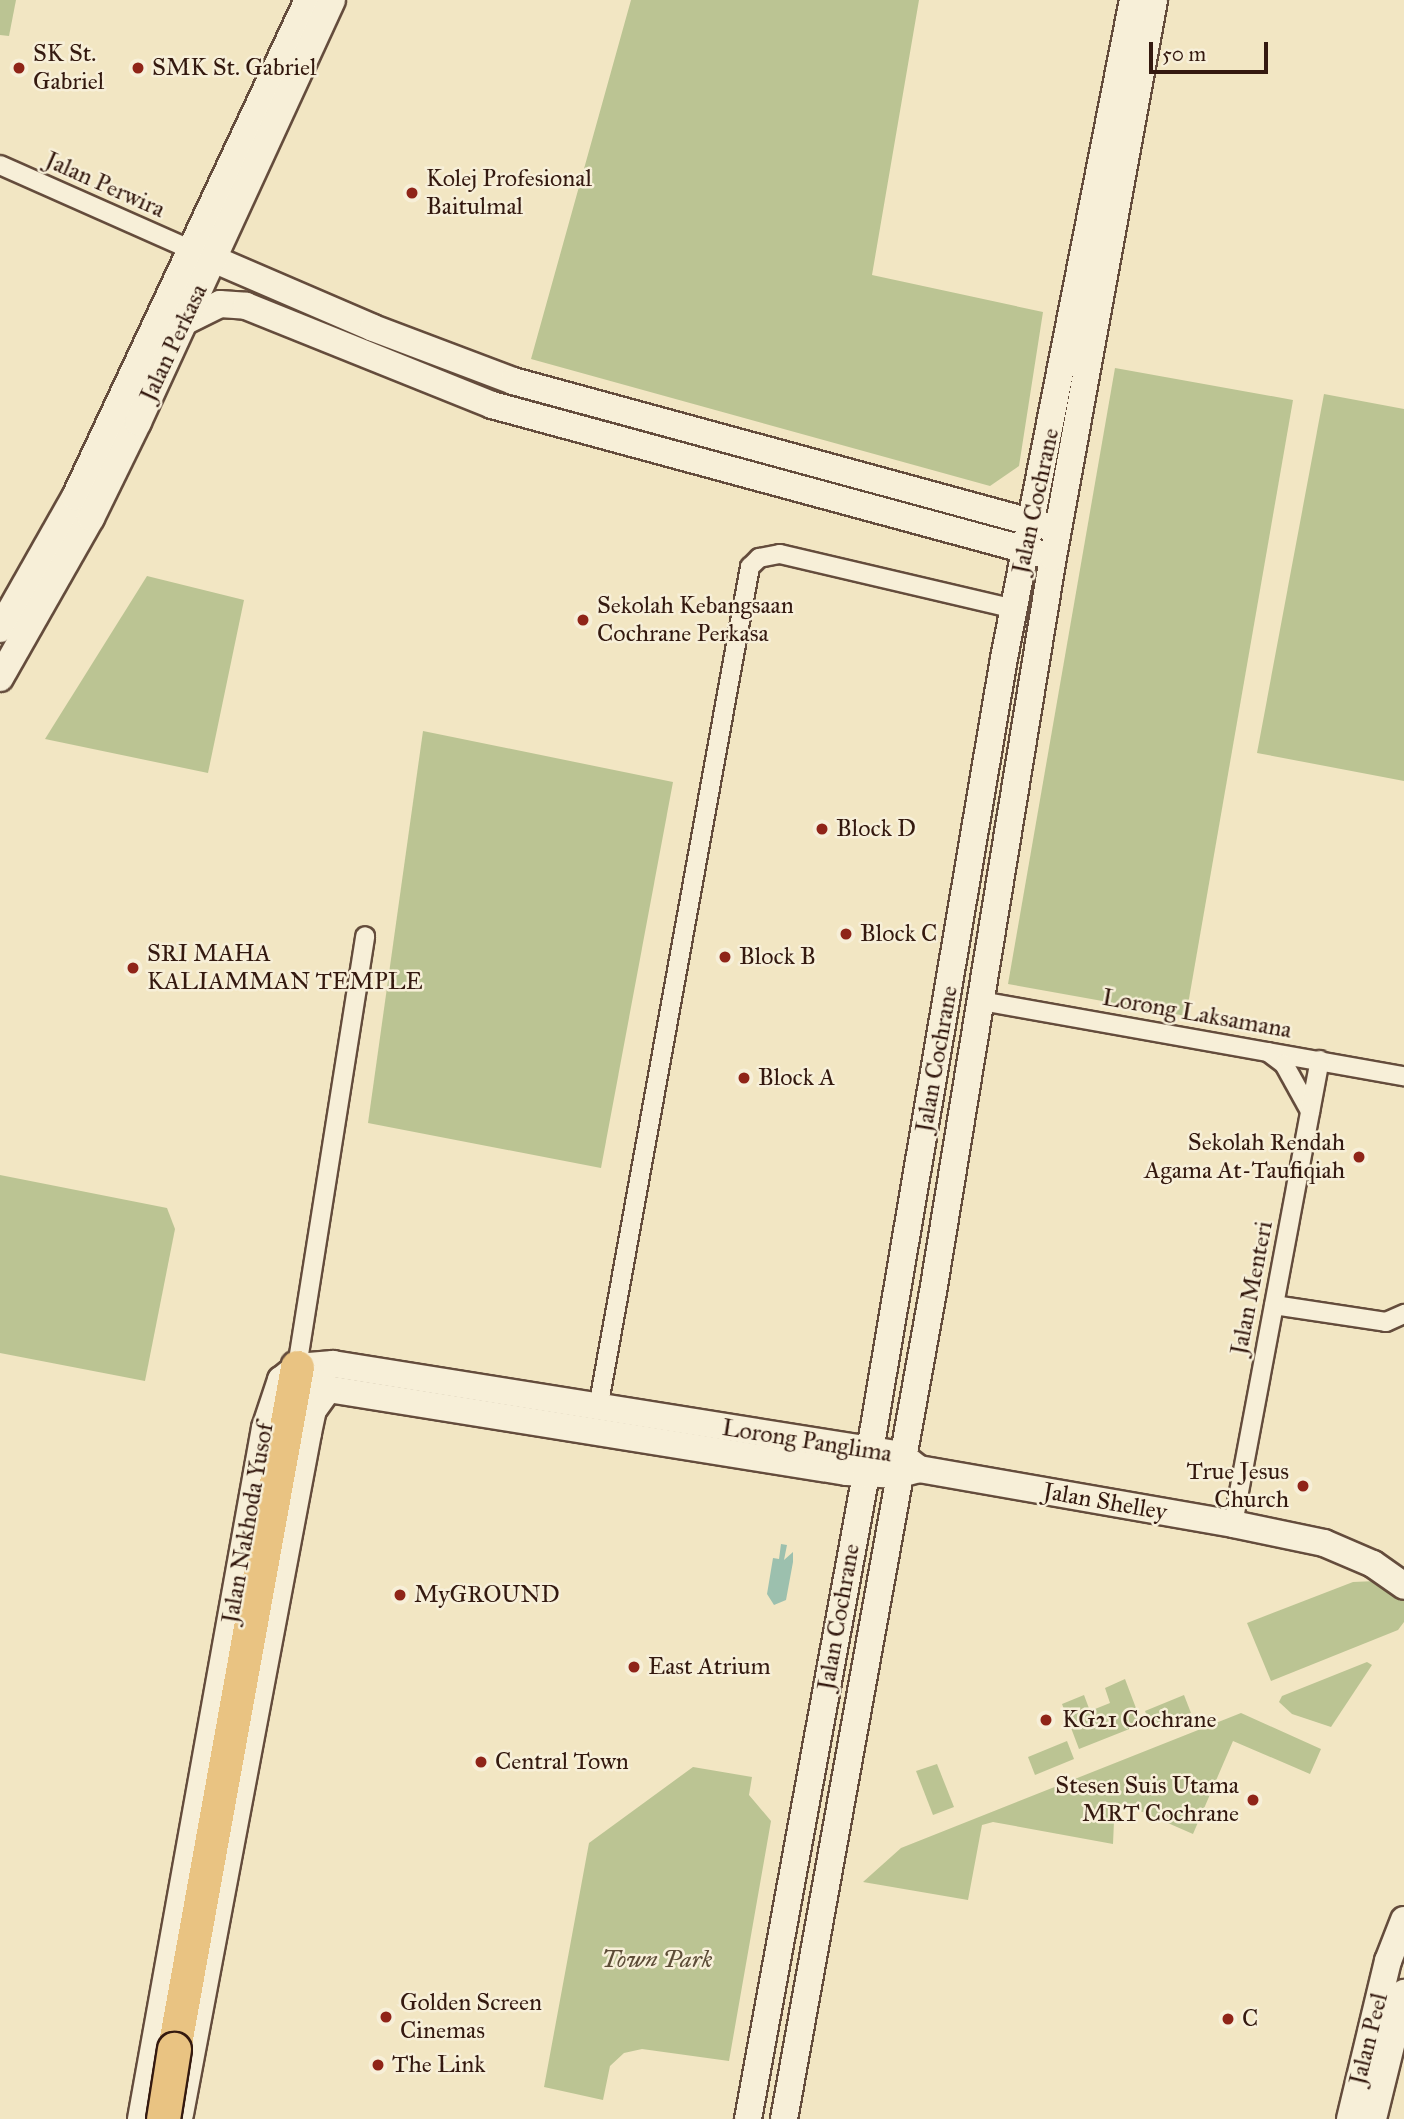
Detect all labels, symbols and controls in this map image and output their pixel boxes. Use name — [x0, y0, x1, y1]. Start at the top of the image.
scale bar — [1152, 28, 1271, 72]
place label: SK St. Gabriel — [33, 40, 104, 96]
text: 50 m — [1162, 41, 1206, 67]
place label: SMK St. Gabriel — [152, 54, 316, 82]
marker: SK St. Gabriel — [11, 60, 27, 76]
marker: SMK St. Gabriel — [130, 60, 146, 76]
street label: Jalan Perwira — [41, 146, 169, 224]
place label: Kolej Profesional Baitulmal — [426, 165, 592, 221]
marker: Kolej Profesional Baitulmal — [404, 185, 420, 201]
street label: Jalan Perkasa — [134, 280, 214, 406]
street label: Jalan Cochrane — [1007, 425, 1065, 577]
place label: Sekolah Kebangsaan Cochrane Perkasa — [597, 592, 794, 648]
marker: Sekolah Kebangsaan Cochrane Perkasa — [575, 612, 591, 628]
place label: Block D — [836, 815, 916, 843]
marker: Block D — [814, 821, 830, 837]
place label: Block C — [860, 920, 937, 948]
marker: Block C — [838, 926, 854, 942]
place label: SRI MAHA KALIAMMAN TEMPLE — [147, 940, 423, 996]
place label: Block B — [739, 943, 816, 971]
marker: Block B — [717, 949, 733, 965]
marker: SRI MAHA KALIAMMAN TEMPLE — [125, 960, 141, 976]
street label: Jalan Cochrane — [910, 983, 964, 1135]
street label: Lorong Laksamana — [1100, 983, 1294, 1045]
place label: Block A — [758, 1064, 835, 1092]
marker: Block A — [736, 1070, 752, 1086]
place label: Sekolah Rendah Agama At-Taufiqiah — [1144, 1129, 1345, 1185]
marker: Sekolah Rendah Agama At-Taufiqiah — [1351, 1149, 1367, 1165]
street label: Jalan Menteri — [1225, 1219, 1279, 1357]
street label: Lorong Panglima — [720, 1413, 894, 1469]
street label: Jalan Nakhoda Yusof — [216, 1420, 280, 1626]
place label: True Jesus Church — [1187, 1458, 1289, 1514]
street label: Jalan Shelley — [1041, 1477, 1169, 1527]
marker: True Jesus Church — [1295, 1478, 1311, 1494]
street label: Jalan Cochrane — [812, 1541, 866, 1693]
place label: MyGROUND — [414, 1581, 560, 1609]
marker: MyGROUND — [392, 1587, 408, 1603]
place label: East Atrium — [648, 1653, 771, 1681]
marker: East Atrium — [626, 1659, 642, 1675]
place label: KG21 Cochrane — [1062, 1706, 1216, 1734]
marker: KG21 Cochrane — [1036, 1710, 1056, 1730]
place label: Central Town — [495, 1748, 629, 1776]
marker: Central Town — [473, 1754, 489, 1770]
place label: Stesen Suis Utama MRT Cochrane — [1055, 1772, 1239, 1828]
marker: Stesen Suis Utama MRT Cochrane — [1245, 1792, 1261, 1808]
park label: Town Park — [602, 1946, 712, 1974]
place label: Golden Screen Cinemas — [400, 1989, 542, 2045]
street label: Jalan Peel — [1344, 1990, 1394, 2088]
place label: C — [1242, 2005, 1258, 2033]
marker: Golden Screen Cinemas — [378, 2009, 394, 2025]
marker: C — [1220, 2011, 1236, 2027]
place label: The Link — [392, 2051, 485, 2079]
marker: The Link — [370, 2057, 386, 2073]

